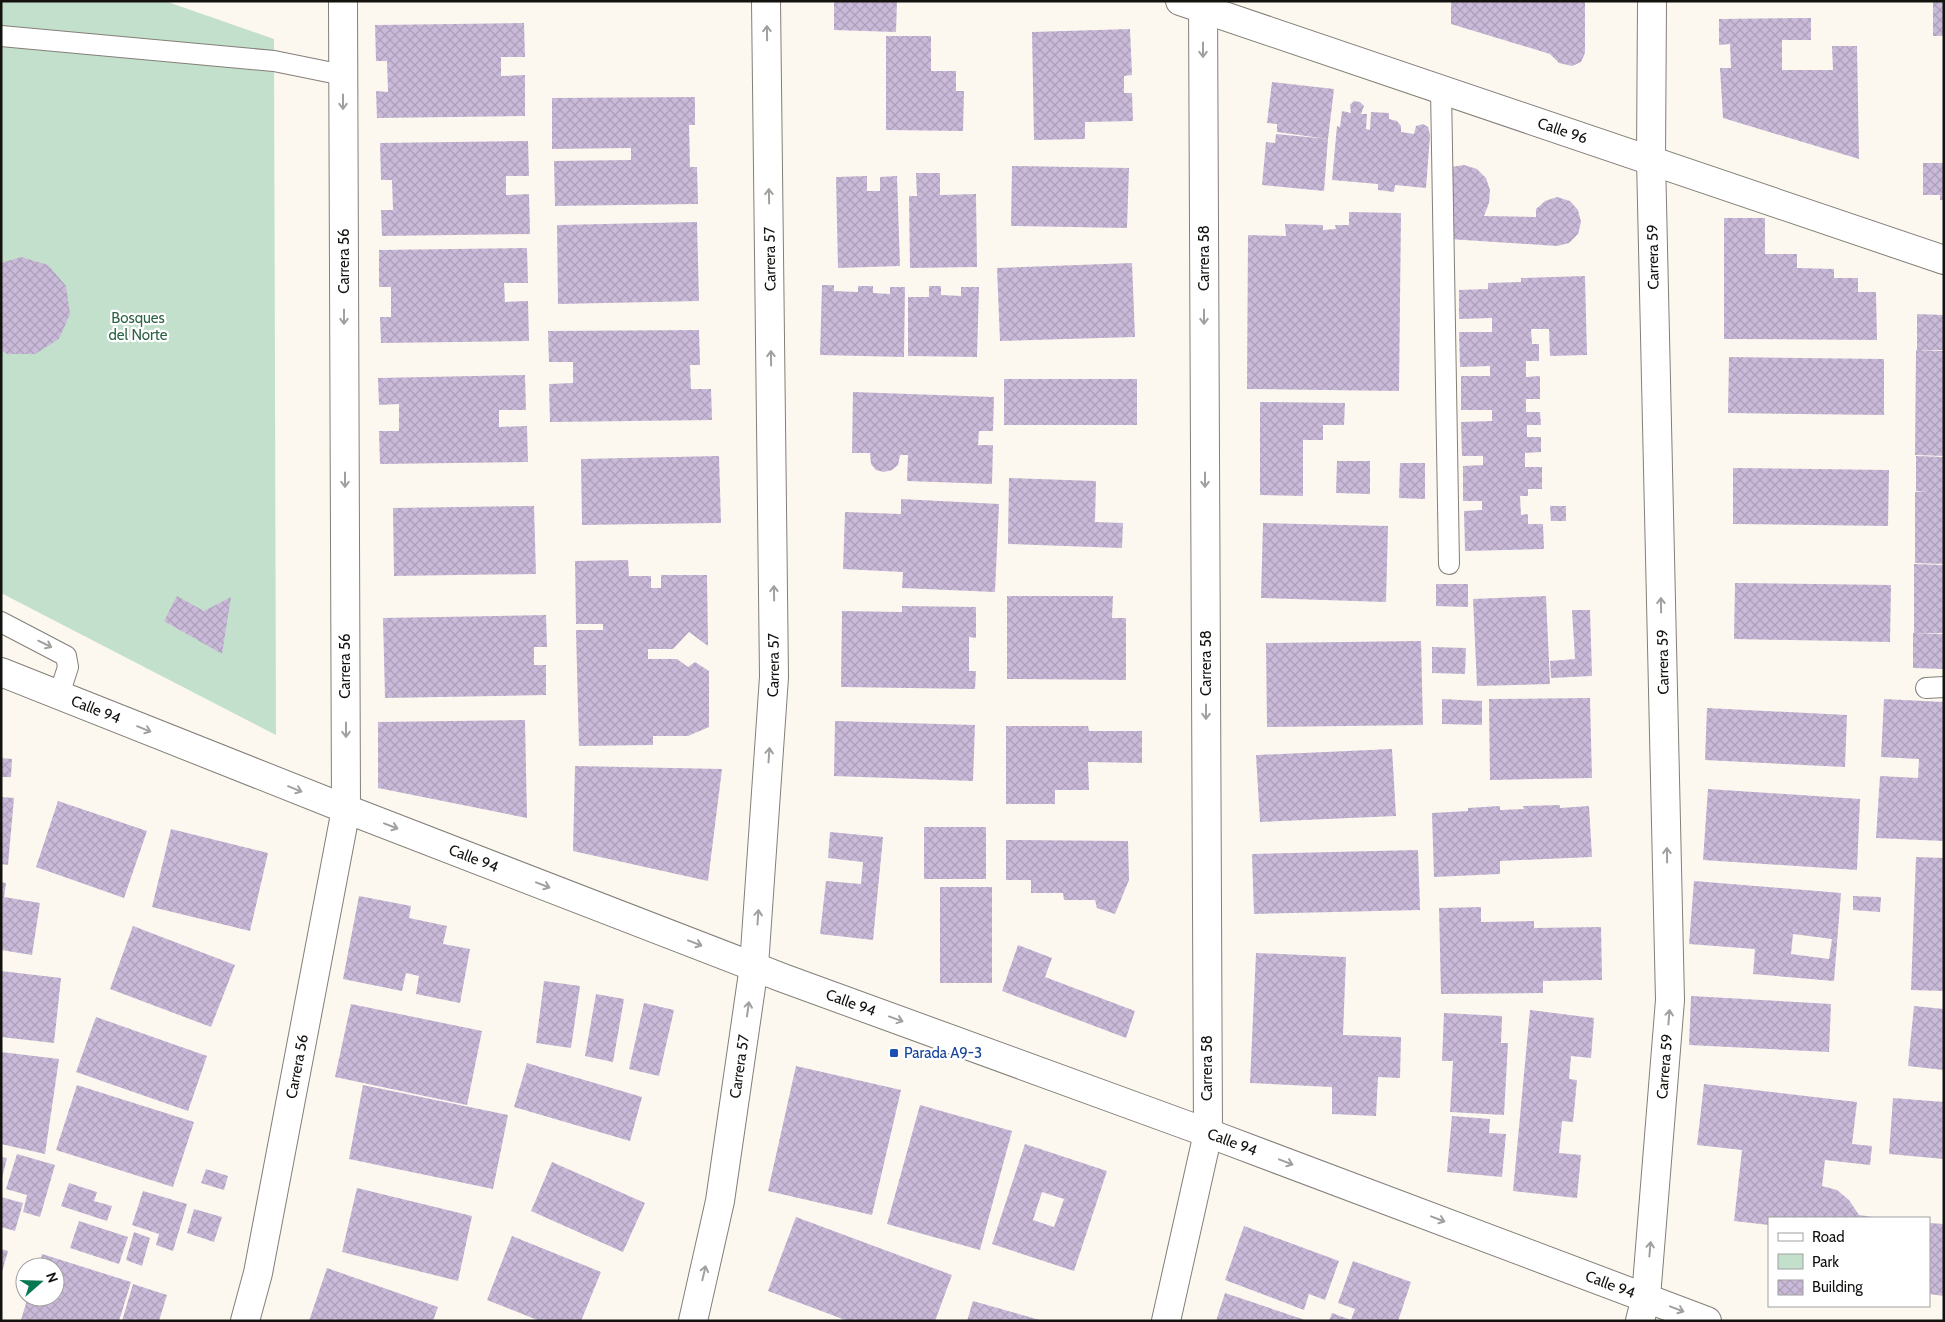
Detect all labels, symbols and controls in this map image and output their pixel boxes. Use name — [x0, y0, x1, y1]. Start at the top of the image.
one-way arrow — [762, 26, 772, 42]
one-way arrow — [1198, 42, 1208, 58]
one-way arrow — [338, 94, 348, 110]
street label: Calle 96 — [1535, 114, 1590, 148]
one-way arrow — [764, 188, 774, 204]
street label: Carrera 59 — [1643, 224, 1663, 290]
street label: Carrera 58 — [1195, 225, 1213, 291]
street label: Carrera 57 — [760, 226, 780, 291]
street label: Carrera 56 — [335, 228, 353, 294]
park label: Bosques del Norte — [109, 309, 168, 344]
one-way arrow — [339, 309, 349, 325]
one-way arrow — [1199, 309, 1209, 325]
one-way arrow — [766, 350, 776, 366]
one-way arrow — [340, 472, 350, 488]
one-way arrow — [1200, 472, 1210, 488]
one-way arrow — [769, 585, 778, 601]
one-way arrow — [1657, 597, 1666, 613]
street label: Carrera 59 — [1653, 629, 1673, 695]
street label: Carrera 58 — [1197, 630, 1215, 696]
street label: Carrera 57 — [764, 632, 783, 698]
street label: Carrera 56 — [336, 633, 354, 699]
one-way arrow — [37, 640, 52, 649]
street label: Calle 94 — [68, 692, 123, 728]
one-way arrow — [1201, 704, 1211, 720]
one-way arrow — [341, 722, 351, 738]
one-way arrow — [136, 725, 151, 734]
one-way arrow — [764, 747, 774, 763]
one-way arrow — [287, 785, 302, 794]
one-way arrow — [384, 823, 399, 832]
street label: Calle 94 — [446, 841, 501, 876]
one-way arrow — [1662, 847, 1672, 864]
one-way arrow — [535, 881, 550, 890]
one-way arrow — [753, 909, 762, 925]
one-way arrow — [687, 939, 702, 948]
street label: Calle 94 — [823, 985, 879, 1020]
one-way arrow — [743, 1002, 753, 1018]
one-way arrow — [1664, 1009, 1674, 1025]
one-way arrow — [888, 1015, 903, 1024]
street label: Carrera 56 — [282, 1033, 312, 1100]
street label: Carrera 57 — [726, 1033, 753, 1100]
street label: Carrera 59 — [1653, 1033, 1676, 1100]
street label: Carrera 58 — [1198, 1035, 1216, 1101]
place label: Parada A9-3 — [904, 1044, 982, 1062]
marker: Parada A9-3 — [888, 1047, 900, 1059]
street label: Calle 94 — [1205, 1125, 1260, 1160]
one-way arrow — [1278, 1158, 1293, 1167]
one-way arrow — [1431, 1216, 1446, 1225]
legend — [1768, 1217, 1930, 1307]
text: Road — [1812, 1228, 1845, 1246]
one-way arrow — [1646, 1241, 1655, 1257]
text: Park — [1812, 1253, 1839, 1271]
north arrow — [15, 1257, 65, 1307]
one-way arrow — [700, 1266, 709, 1282]
street label: Calle 94 — [1583, 1267, 1638, 1302]
text: N — [42, 1270, 62, 1285]
text: Building — [1812, 1278, 1863, 1296]
one-way arrow — [1668, 1305, 1684, 1314]

